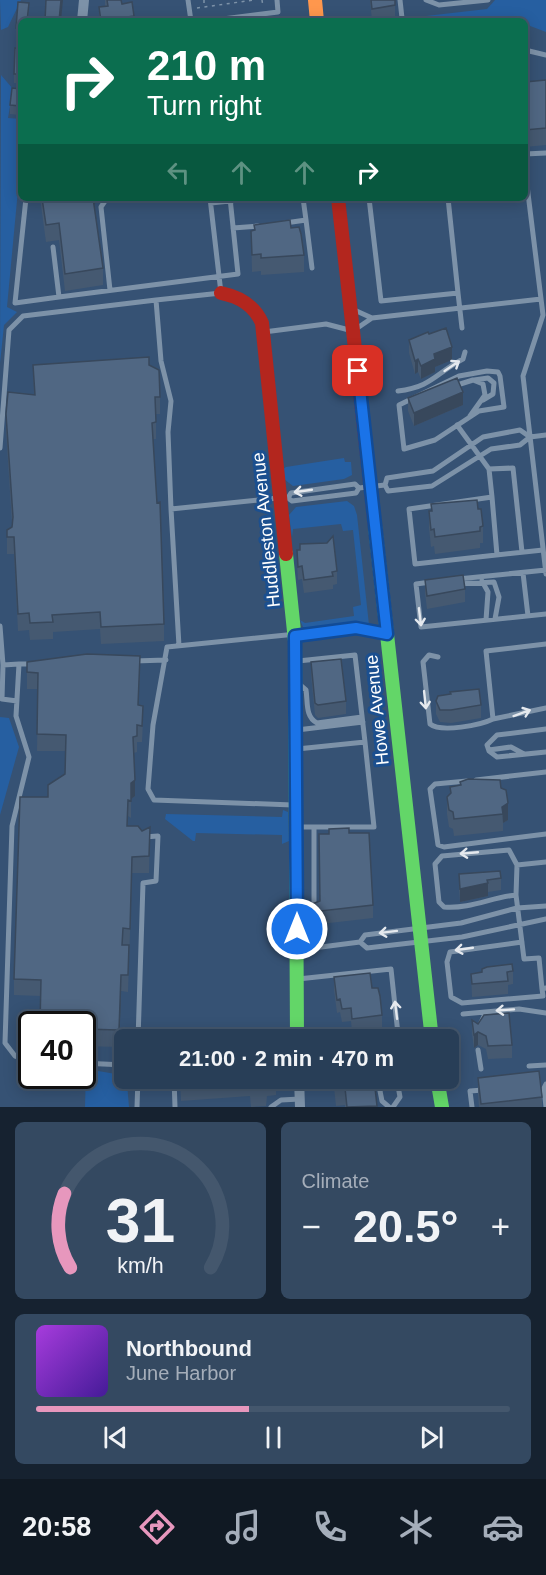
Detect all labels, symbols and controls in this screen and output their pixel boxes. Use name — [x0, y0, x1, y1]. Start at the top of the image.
icon: right — [48, 42, 126, 120]
text: 210 m — [147, 42, 266, 89]
text: Turn right — [147, 91, 262, 121]
icon: left — [162, 156, 195, 189]
icon: ahead — [225, 156, 258, 189]
icon: ahead — [288, 156, 321, 189]
icon: right — [351, 156, 384, 189]
pin — [332, 345, 383, 396]
icon: arrive — [341, 354, 374, 387]
one-way arrow — [444, 359, 461, 372]
street label: Huddleston Avenue — [248, 451, 284, 609]
one-way arrow — [293, 486, 313, 497]
one-way arrow — [415, 607, 426, 626]
street label: Howe Avenue — [361, 654, 393, 766]
one-way arrow — [420, 690, 431, 710]
one-way arrow — [512, 706, 531, 717]
one-way arrow — [459, 848, 479, 859]
position arrow — [265, 897, 329, 961]
one-way arrow — [378, 926, 398, 937]
one-way arrow — [454, 943, 474, 954]
one-way arrow — [390, 1000, 401, 1020]
one-way arrow — [495, 1005, 515, 1016]
speed limit sign: 40 — [18, 1011, 96, 1089]
text: 21:00 · 2 min · 470 m — [179, 1046, 394, 1071]
text: Climate — [302, 1170, 369, 1192]
text: 31 — [106, 1186, 175, 1255]
text: 20.5° — [353, 1201, 459, 1252]
text: − — [302, 1208, 321, 1245]
text: + — [491, 1208, 510, 1245]
text: km/h — [117, 1254, 163, 1278]
text: Northbound — [126, 1336, 252, 1361]
text: June Harbor — [126, 1362, 236, 1384]
icon: previous — [99, 1421, 132, 1454]
icon: pause — [257, 1421, 290, 1454]
icon: next — [415, 1421, 448, 1454]
icon: directions — [136, 1506, 178, 1548]
icon: music — [222, 1506, 264, 1548]
icon: phone — [309, 1506, 351, 1548]
icon: climate — [395, 1506, 437, 1548]
icon: car — [482, 1506, 524, 1548]
text: 20:58 — [22, 1512, 91, 1542]

